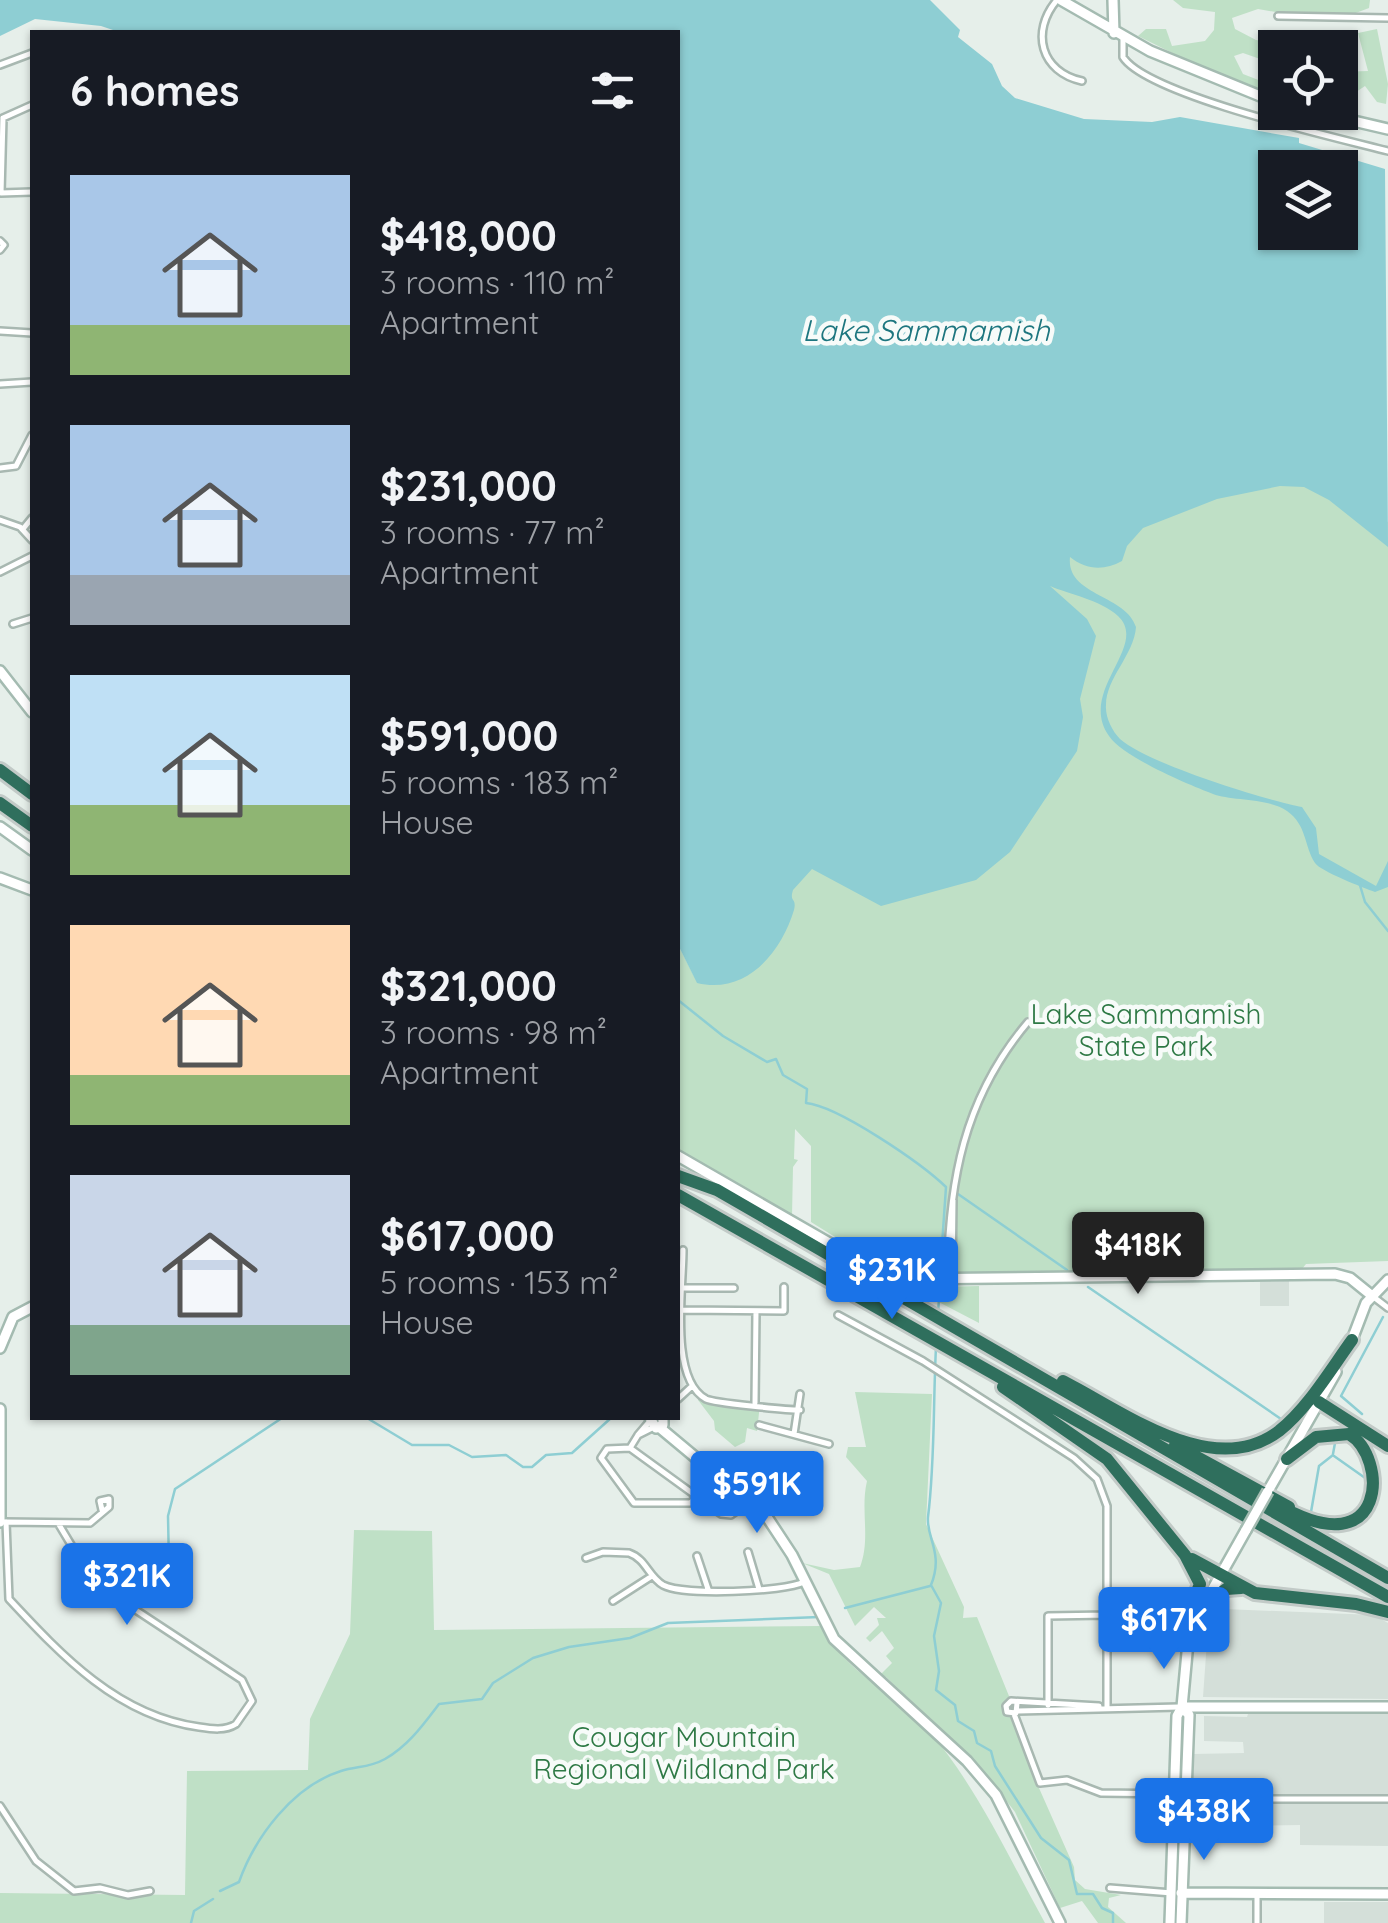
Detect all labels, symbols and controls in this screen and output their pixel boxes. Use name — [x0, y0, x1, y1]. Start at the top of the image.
map controls — [1258, 30, 1358, 250]
button: locate — [1258, 30, 1358, 130]
icon: filters — [585, 63, 640, 118]
text: 6 homes — [70, 64, 240, 117]
button: layers — [1258, 150, 1358, 250]
text: $418,000 — [380, 209, 557, 262]
icon: home — [150, 215, 270, 335]
text: 3 rooms · 110 m² — [380, 262, 614, 302]
text: Apartment — [380, 302, 539, 342]
water label: Lake Sammamish — [802, 311, 1051, 349]
text: $231,000 — [380, 459, 557, 512]
icon: home — [150, 465, 270, 585]
text: 3 rooms · 77 m² — [380, 512, 605, 552]
text: Apartment — [380, 552, 539, 592]
text: $591,000 — [380, 709, 558, 762]
icon: home — [150, 715, 270, 835]
text: 5 rooms · 183 m² — [380, 762, 618, 802]
text: House — [380, 802, 474, 842]
text: $321,000 — [380, 959, 557, 1012]
icon: home — [150, 965, 270, 1085]
park label: Lake Sammamish State Park — [1030, 996, 1262, 1063]
text: 3 rooms · 98 m² — [380, 1012, 607, 1052]
text: Apartment — [380, 1052, 539, 1092]
text: $617,000 — [380, 1209, 555, 1262]
pin: $418K — [1068, 1212, 1208, 1297]
icon: home — [150, 1215, 270, 1335]
text: $418K — [1094, 1224, 1182, 1264]
pin: $231K — [822, 1237, 962, 1322]
text: $231K — [848, 1249, 936, 1289]
text: 5 rooms · 153 m² — [380, 1262, 618, 1302]
text: House — [380, 1302, 474, 1342]
pin: $591K — [687, 1451, 827, 1536]
text: $591K — [712, 1463, 802, 1503]
pin: $321K — [57, 1543, 197, 1628]
text: $321K — [83, 1555, 171, 1595]
pin: $617K — [1094, 1587, 1234, 1672]
text: $617K — [1120, 1599, 1208, 1639]
park label: Cougar Mountain Regional Wildland Park — [533, 1719, 835, 1786]
pin: $438K — [1134, 1778, 1274, 1863]
text: $438K — [1157, 1790, 1251, 1830]

